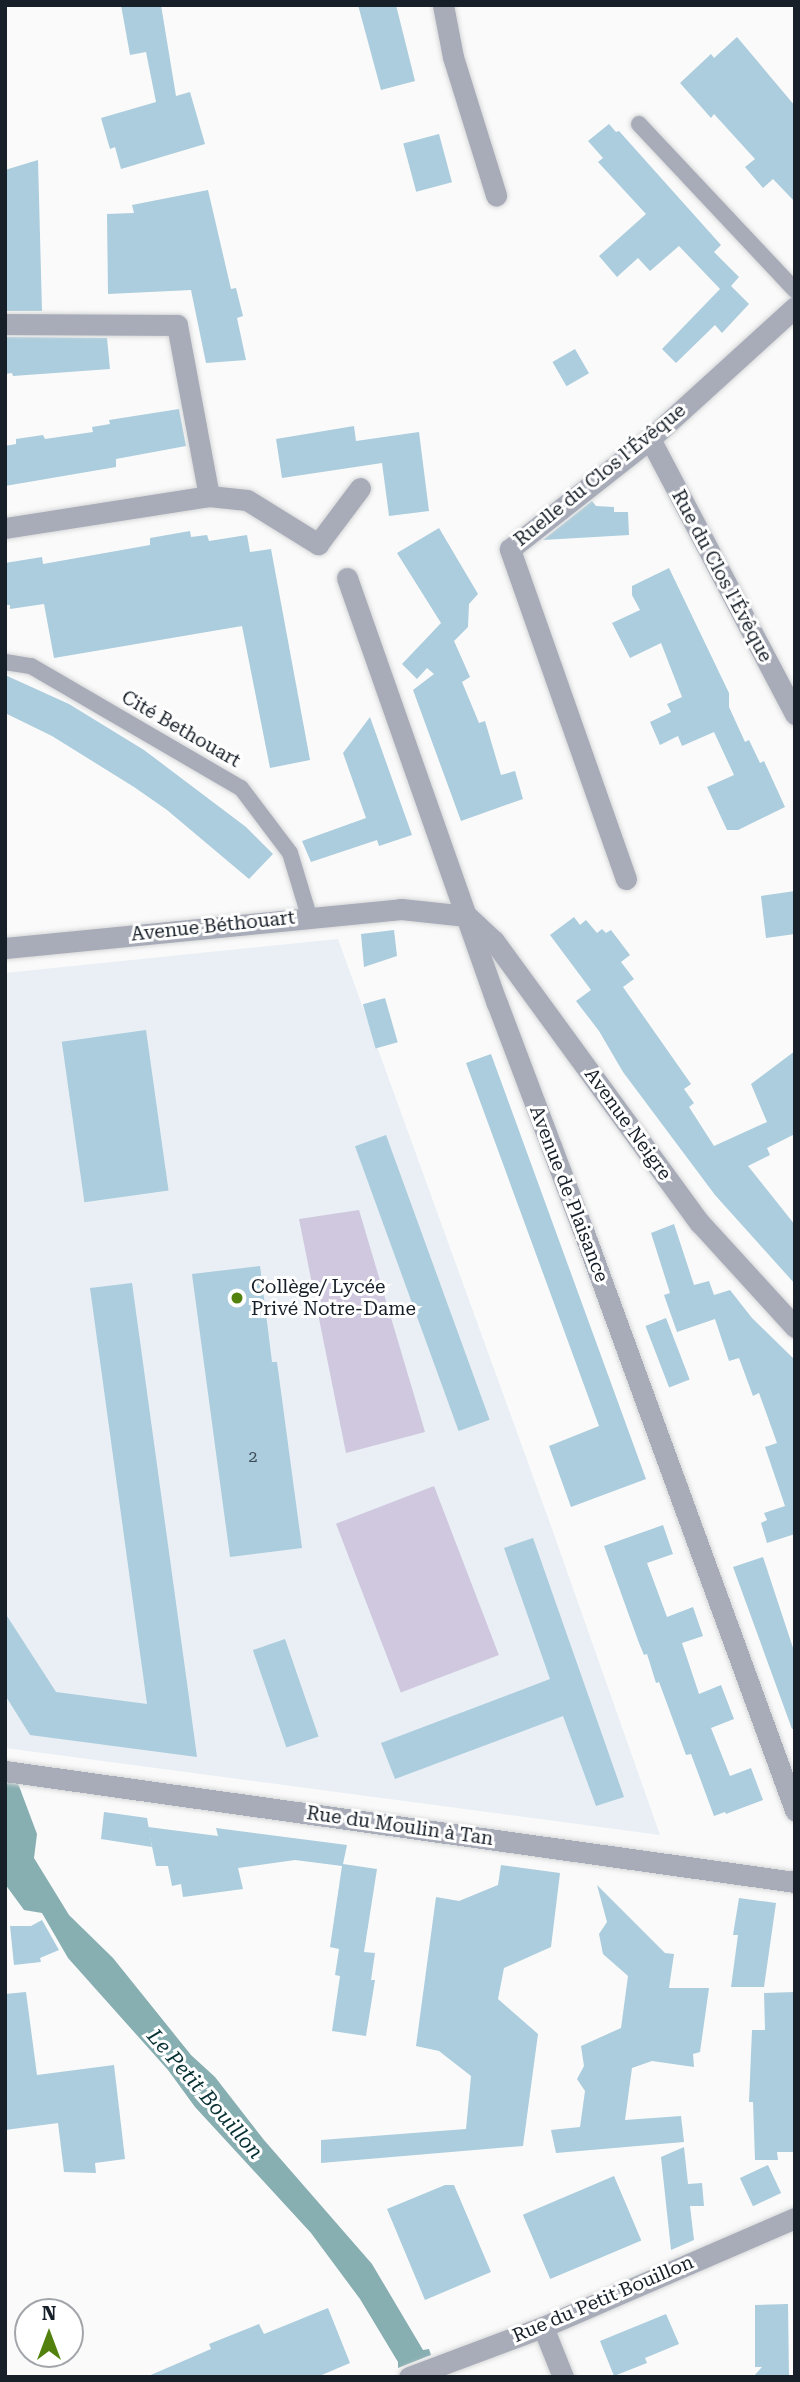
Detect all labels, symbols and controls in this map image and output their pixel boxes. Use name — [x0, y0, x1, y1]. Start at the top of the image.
street label: Ruelle du Clos l'Évêque — [510, 399, 690, 551]
street label: Rue du Clos l'Évêque — [667, 486, 777, 666]
street label: Cité Bethouart — [117, 686, 245, 772]
street label: Avenue Béthouart — [130, 906, 296, 946]
street label: Avenue Neigre — [580, 1063, 676, 1185]
street label: Avenue de Plaisance — [525, 1102, 613, 1286]
place label: Collège/ Lycée Privé Notre-Dame — [251, 1276, 416, 1320]
marker: Collège/ Lycée Privé Notre-Dame — [229, 1290, 245, 1306]
house number: 2 — [249, 1447, 257, 1467]
street label: Rue du Moulin à Tan — [305, 1802, 495, 1850]
water label: Le Petit Bouillon — [142, 2024, 268, 2164]
street label: Rue du Petit Bouillon — [509, 2251, 697, 2347]
north arrow — [14, 2298, 84, 2368]
text: N — [42, 2302, 56, 2325]

